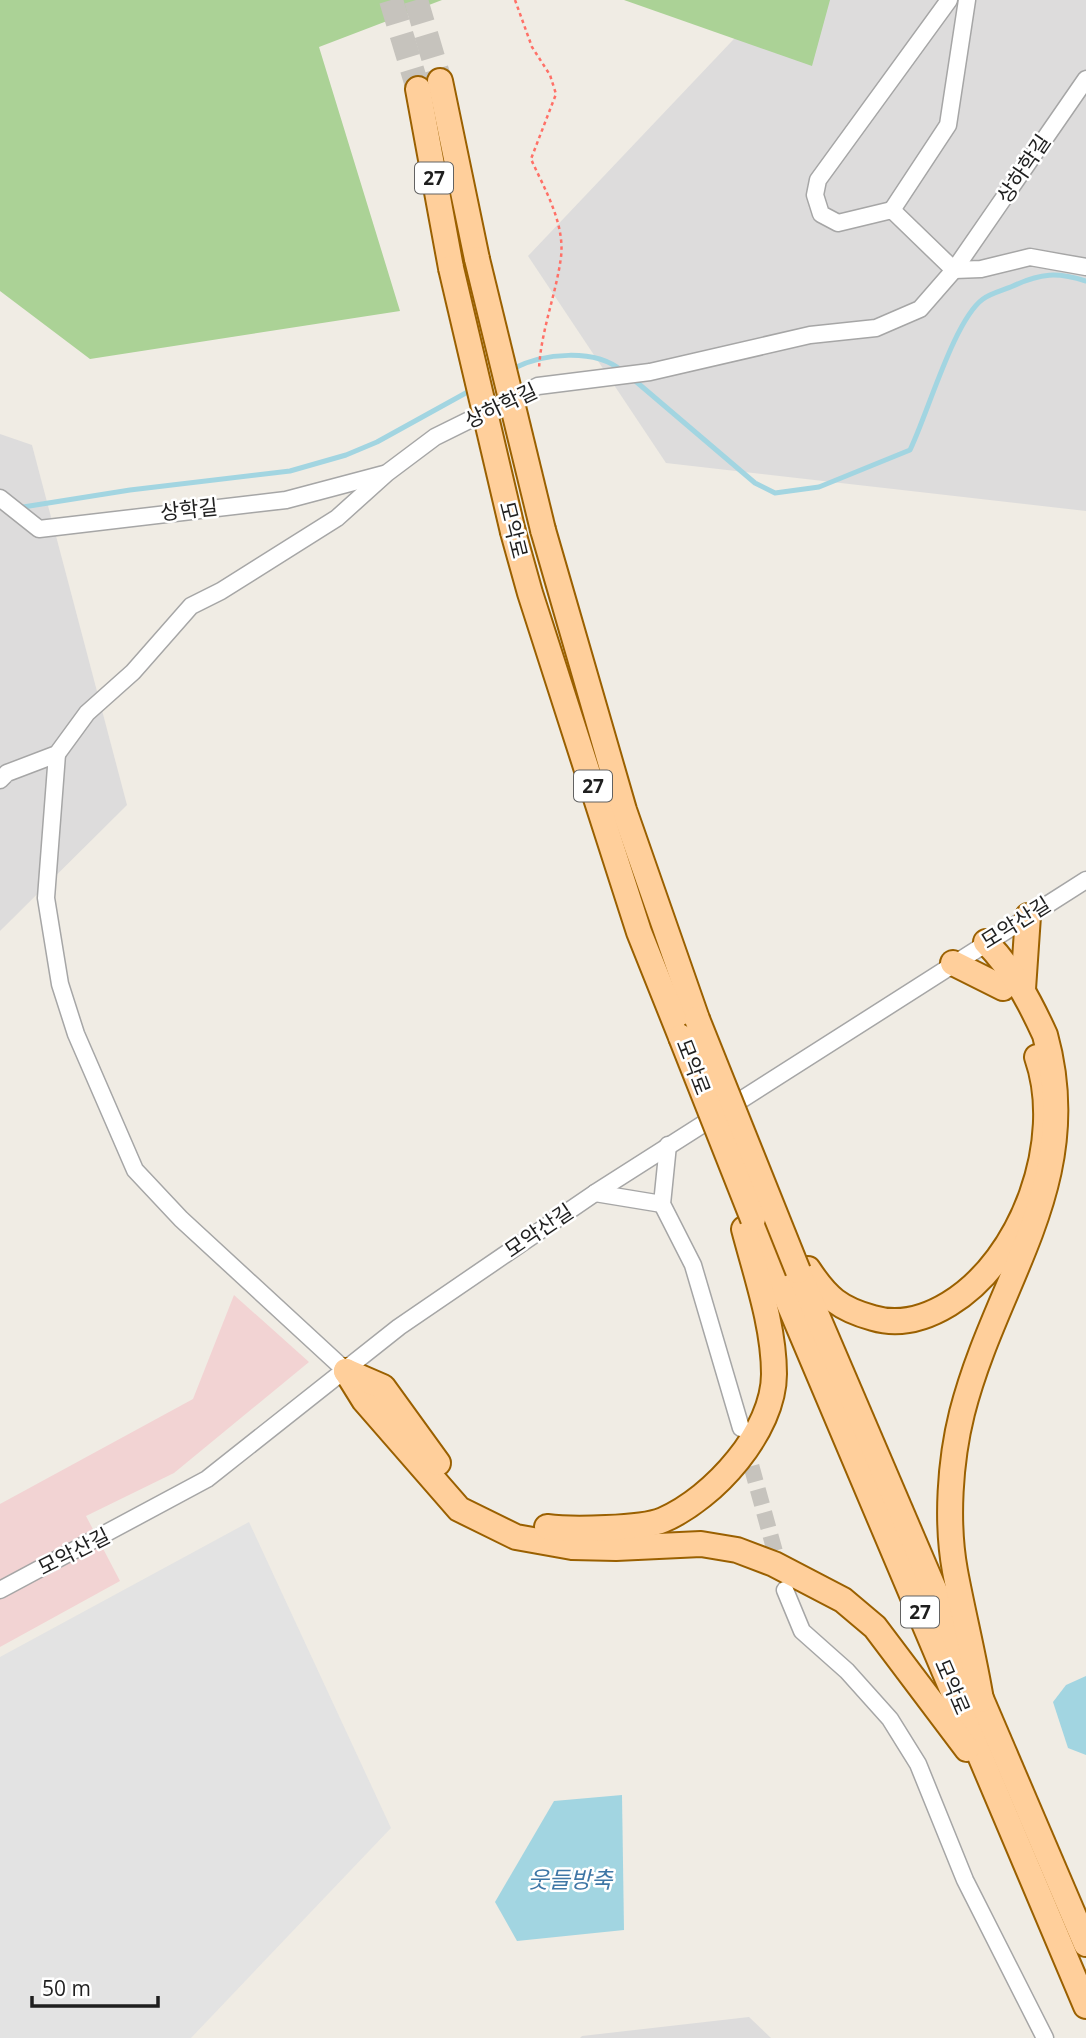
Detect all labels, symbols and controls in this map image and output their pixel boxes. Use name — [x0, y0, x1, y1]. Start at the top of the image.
street label: 상하학길 — [990, 129, 1056, 208]
road number: 27 — [415, 162, 453, 194]
street label: 상하학길 — [460, 376, 542, 434]
street label: 상학길 — [159, 492, 219, 526]
street label: 모악로 — [493, 498, 535, 561]
road number: 27 — [574, 771, 612, 802]
street label: 모악산길 — [975, 890, 1056, 955]
street label: 모악로 — [670, 1035, 717, 1099]
street label: 모악산길 — [499, 1197, 578, 1263]
street label: 모악산길 — [33, 1521, 114, 1581]
road number: 27 — [901, 1596, 939, 1628]
street label: 모악로 — [929, 1654, 977, 1719]
water label: 웃들방축 — [528, 1863, 614, 1895]
scale bar — [32, 1965, 158, 2009]
text: 50 m — [42, 1974, 91, 2002]

